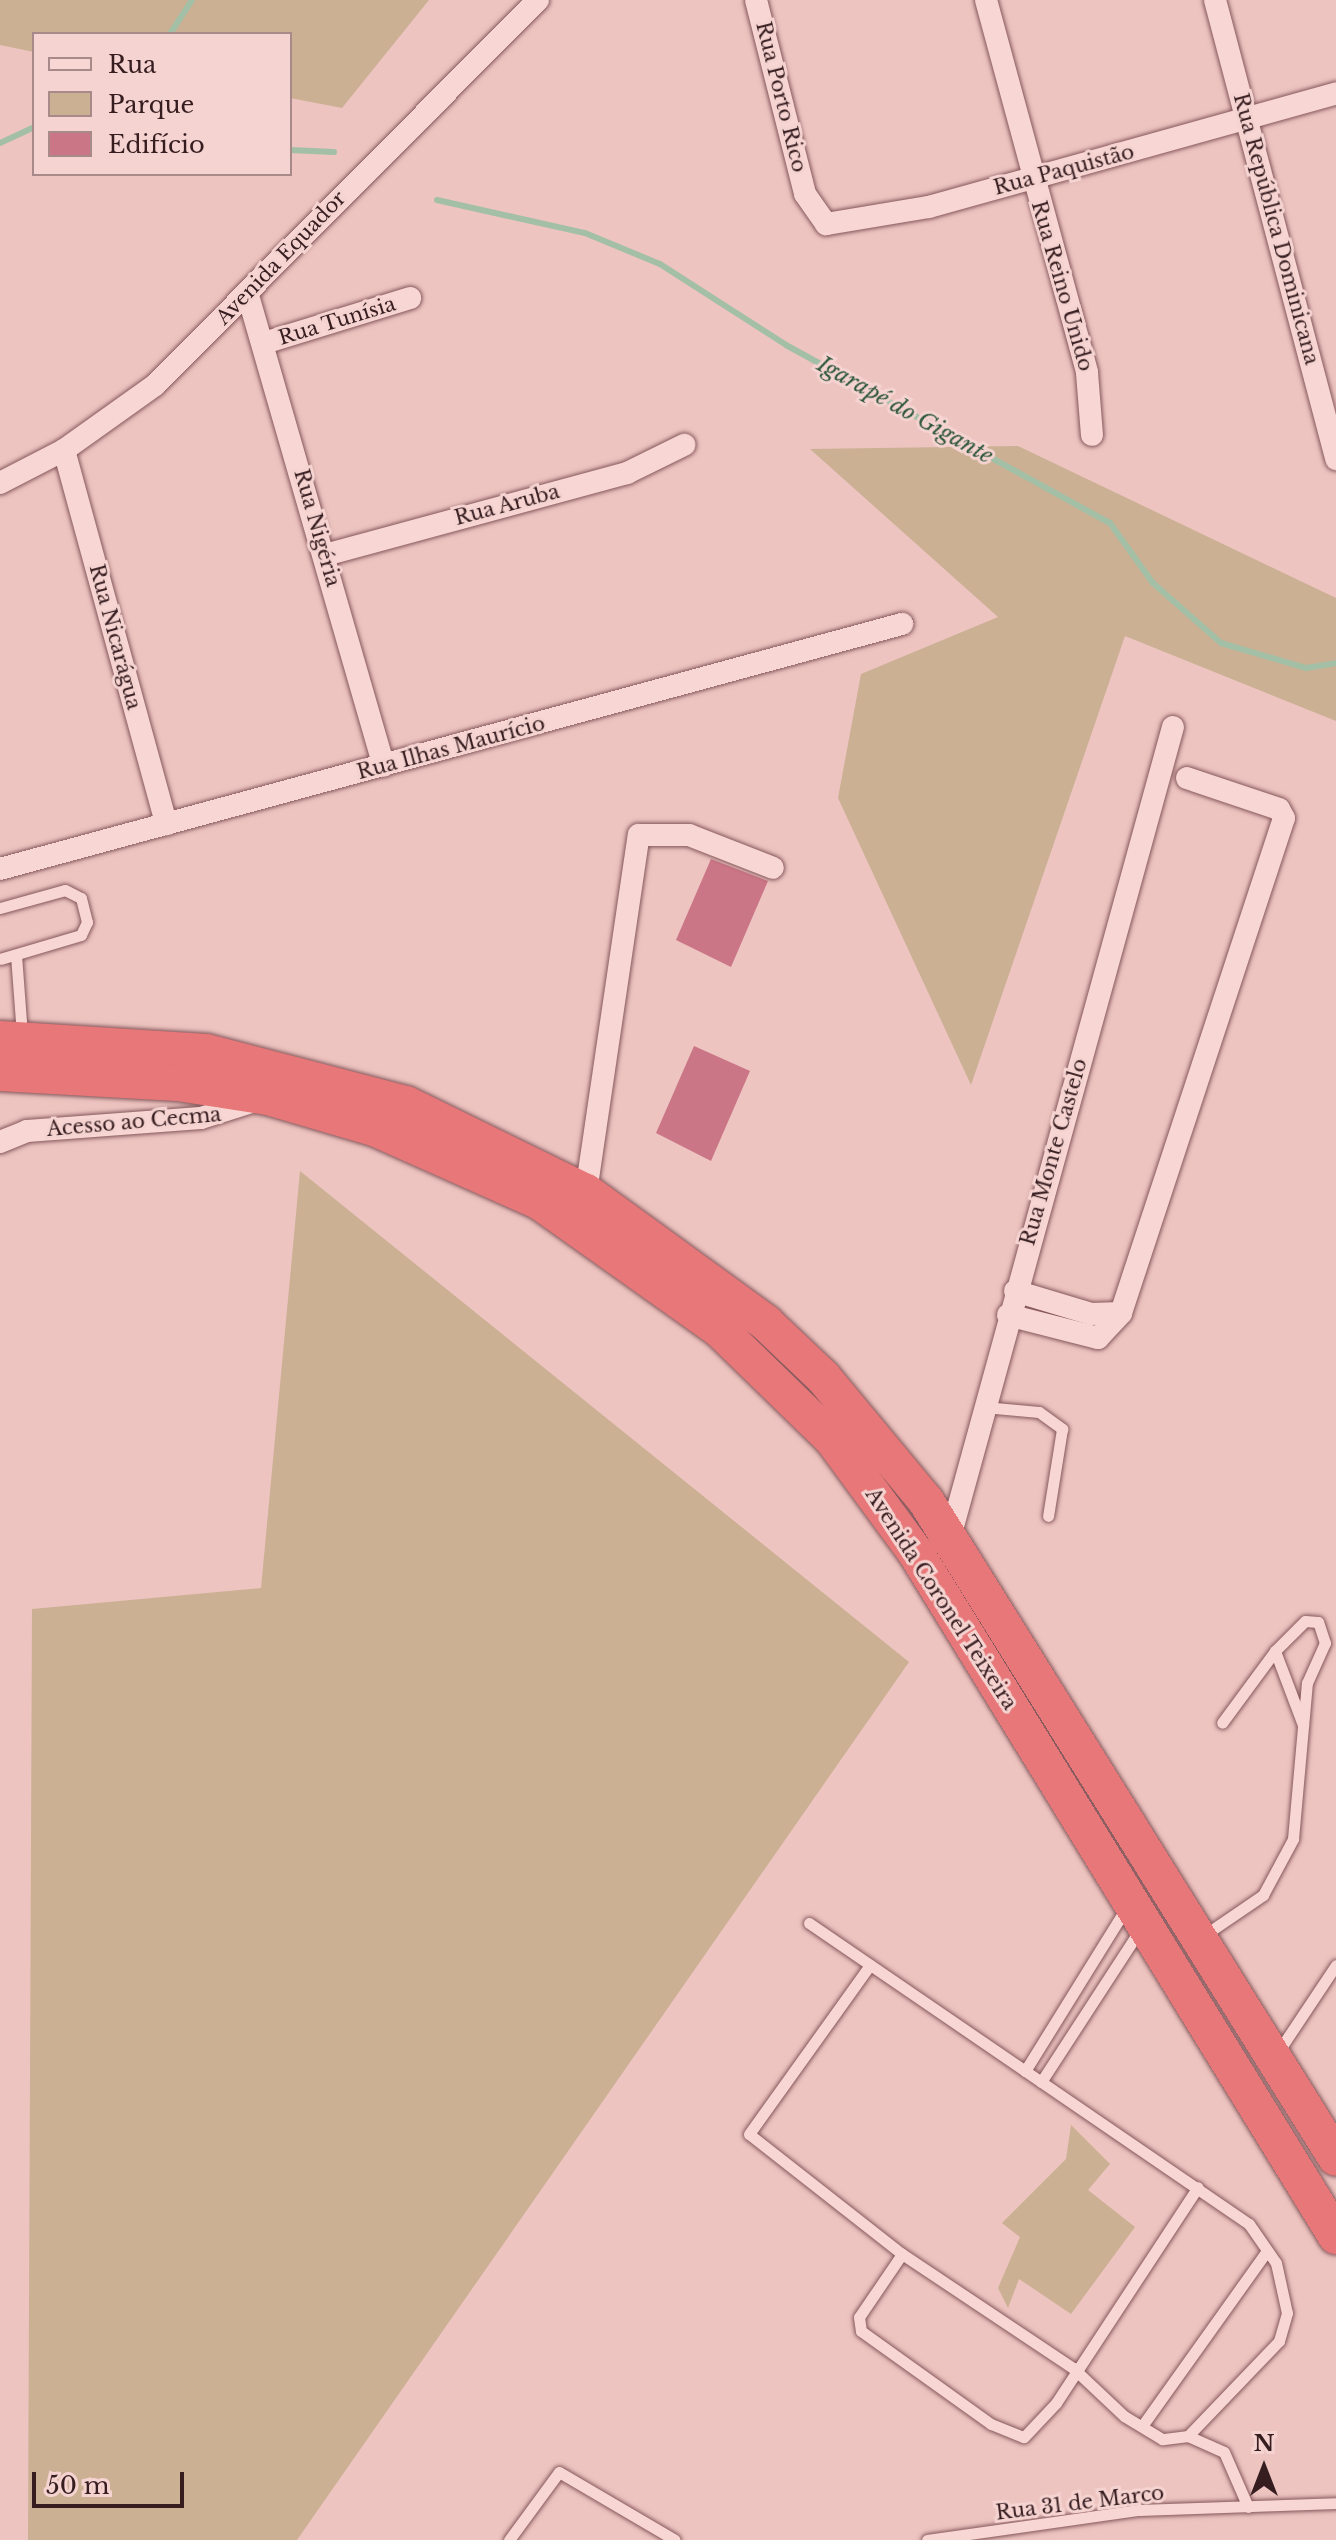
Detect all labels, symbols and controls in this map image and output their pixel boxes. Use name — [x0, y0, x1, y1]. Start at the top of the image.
street label: Rua Porto Rico — [751, 19, 811, 175]
legend — [32, 32, 292, 176]
text: Rua — [108, 50, 156, 79]
text: Parque — [108, 90, 194, 119]
street label: Rua República Dominicana — [1228, 91, 1324, 367]
text: Edifício — [108, 130, 205, 159]
street label: Rua Paquistão — [991, 140, 1137, 200]
street label: Avenida Equador — [211, 186, 351, 330]
street label: Rua Reino Unido — [1026, 198, 1098, 374]
street label: Rua Tunísia — [275, 292, 399, 350]
water label: Igarapé do Gigante — [813, 351, 997, 469]
street label: Rua Nigéria — [289, 466, 345, 590]
street label: Rua Aruba — [451, 479, 563, 531]
street label: Rua Nicarágua — [84, 562, 146, 712]
street label: Rua Ilhas Maurício — [354, 711, 548, 785]
street label: Rua Monte Castelo — [1016, 1056, 1092, 1248]
street label: Acesso ao Cecma — [46, 1102, 222, 1142]
street label: Avenida Coronel Teixeira — [860, 1483, 1022, 1715]
north arrow — [1224, 2428, 1304, 2508]
text: N — [1254, 2430, 1274, 2457]
scale bar — [36, 2456, 188, 2506]
text: 50 m — [46, 2471, 109, 2500]
street label: Rua 31 de Marco — [994, 2481, 1166, 2525]

